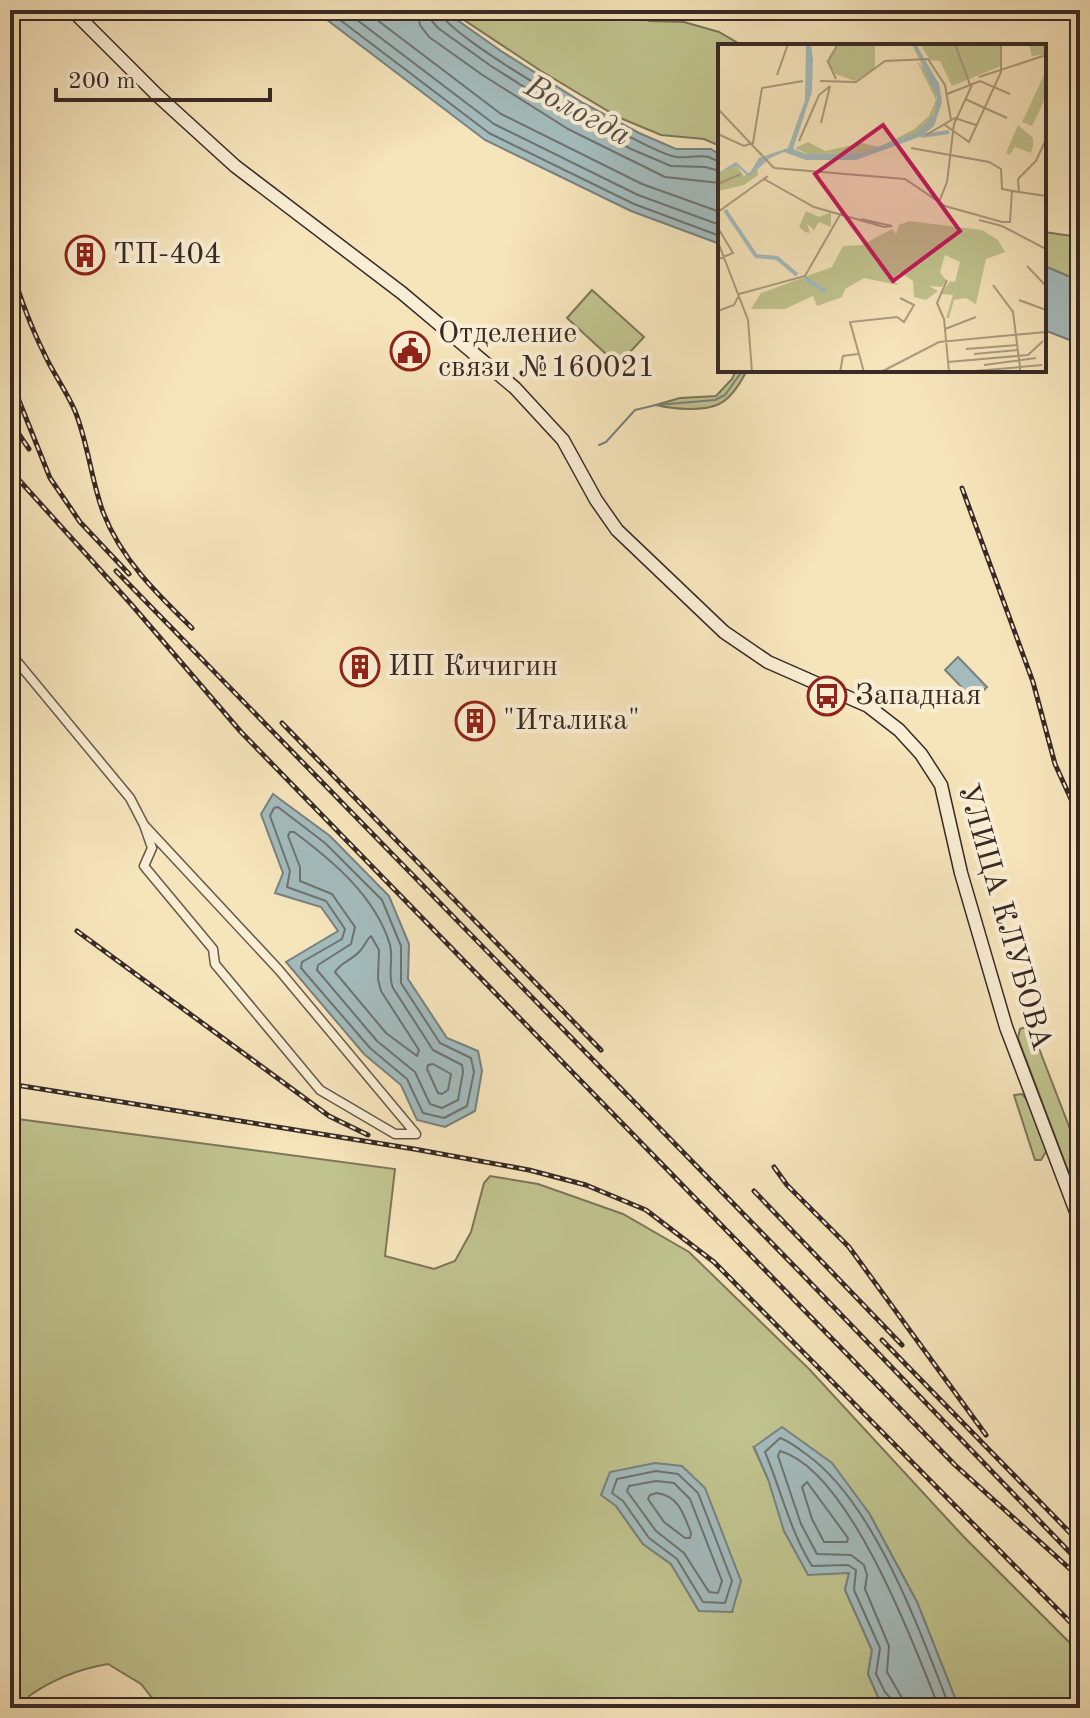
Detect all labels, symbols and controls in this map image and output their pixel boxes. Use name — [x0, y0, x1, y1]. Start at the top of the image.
inset map — [718, 44, 1046, 372]
scale bar — [56, 52, 270, 102]
text: 200 m — [68, 70, 136, 94]
water label: Вологда — [518, 70, 635, 153]
building icon: ТП-404 — [64, 234, 106, 276]
place label: ТП-404 — [113, 240, 221, 270]
place label: Отделение связи №160021 — [438, 319, 655, 383]
public building icon: Отделение связи №160021 — [389, 330, 431, 372]
building icon: ИП Кичигин — [339, 646, 381, 688]
place label: ИП Кичигин — [388, 652, 558, 682]
bus stop icon: Западная — [806, 675, 848, 717]
place label: Западная — [855, 681, 981, 711]
building icon: "Италика" — [454, 700, 496, 742]
place label: "Италика" — [503, 706, 640, 736]
street label: УЛИЦА КЛУБОВА — [952, 781, 1056, 1054]

